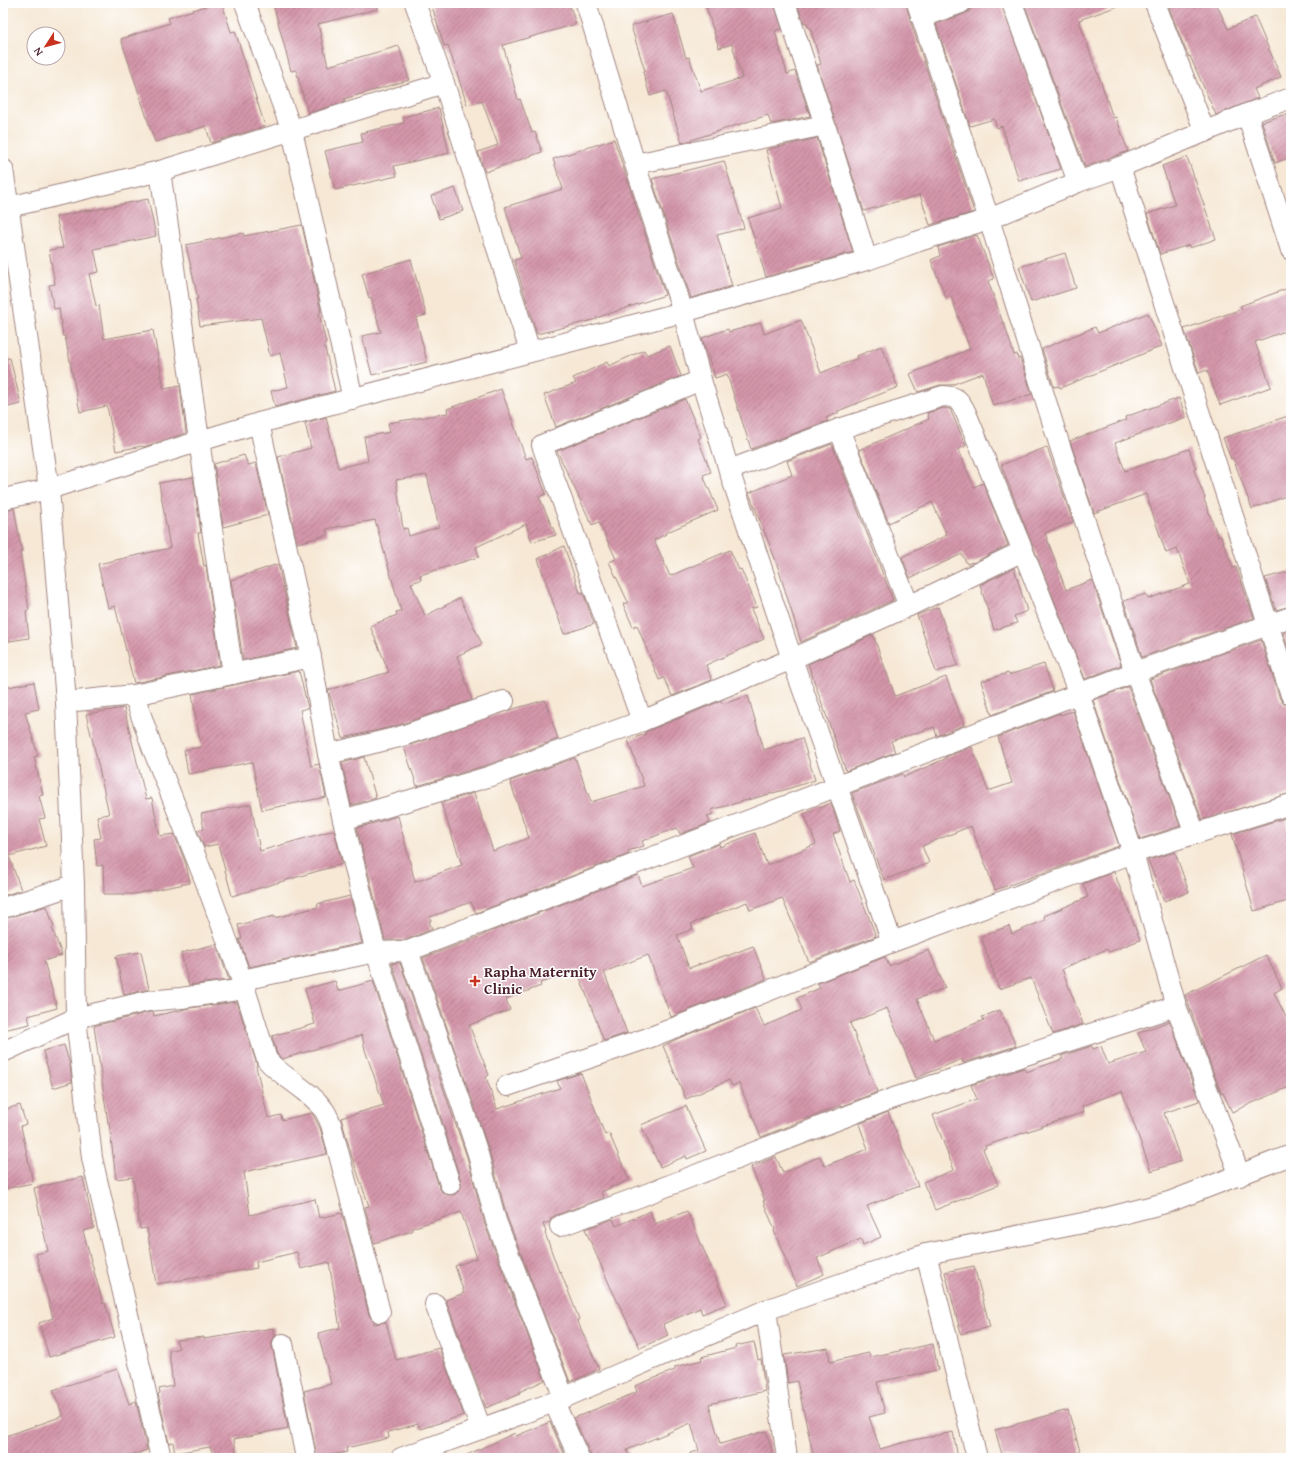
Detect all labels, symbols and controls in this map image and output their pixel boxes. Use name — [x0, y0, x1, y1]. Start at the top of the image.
north arrow — [26, 26, 66, 66]
text: N — [29, 44, 47, 60]
place label: Rapha Maternity Clinic — [484, 961, 597, 999]
marker: Rapha Maternity Clinic — [469, 975, 481, 987]

